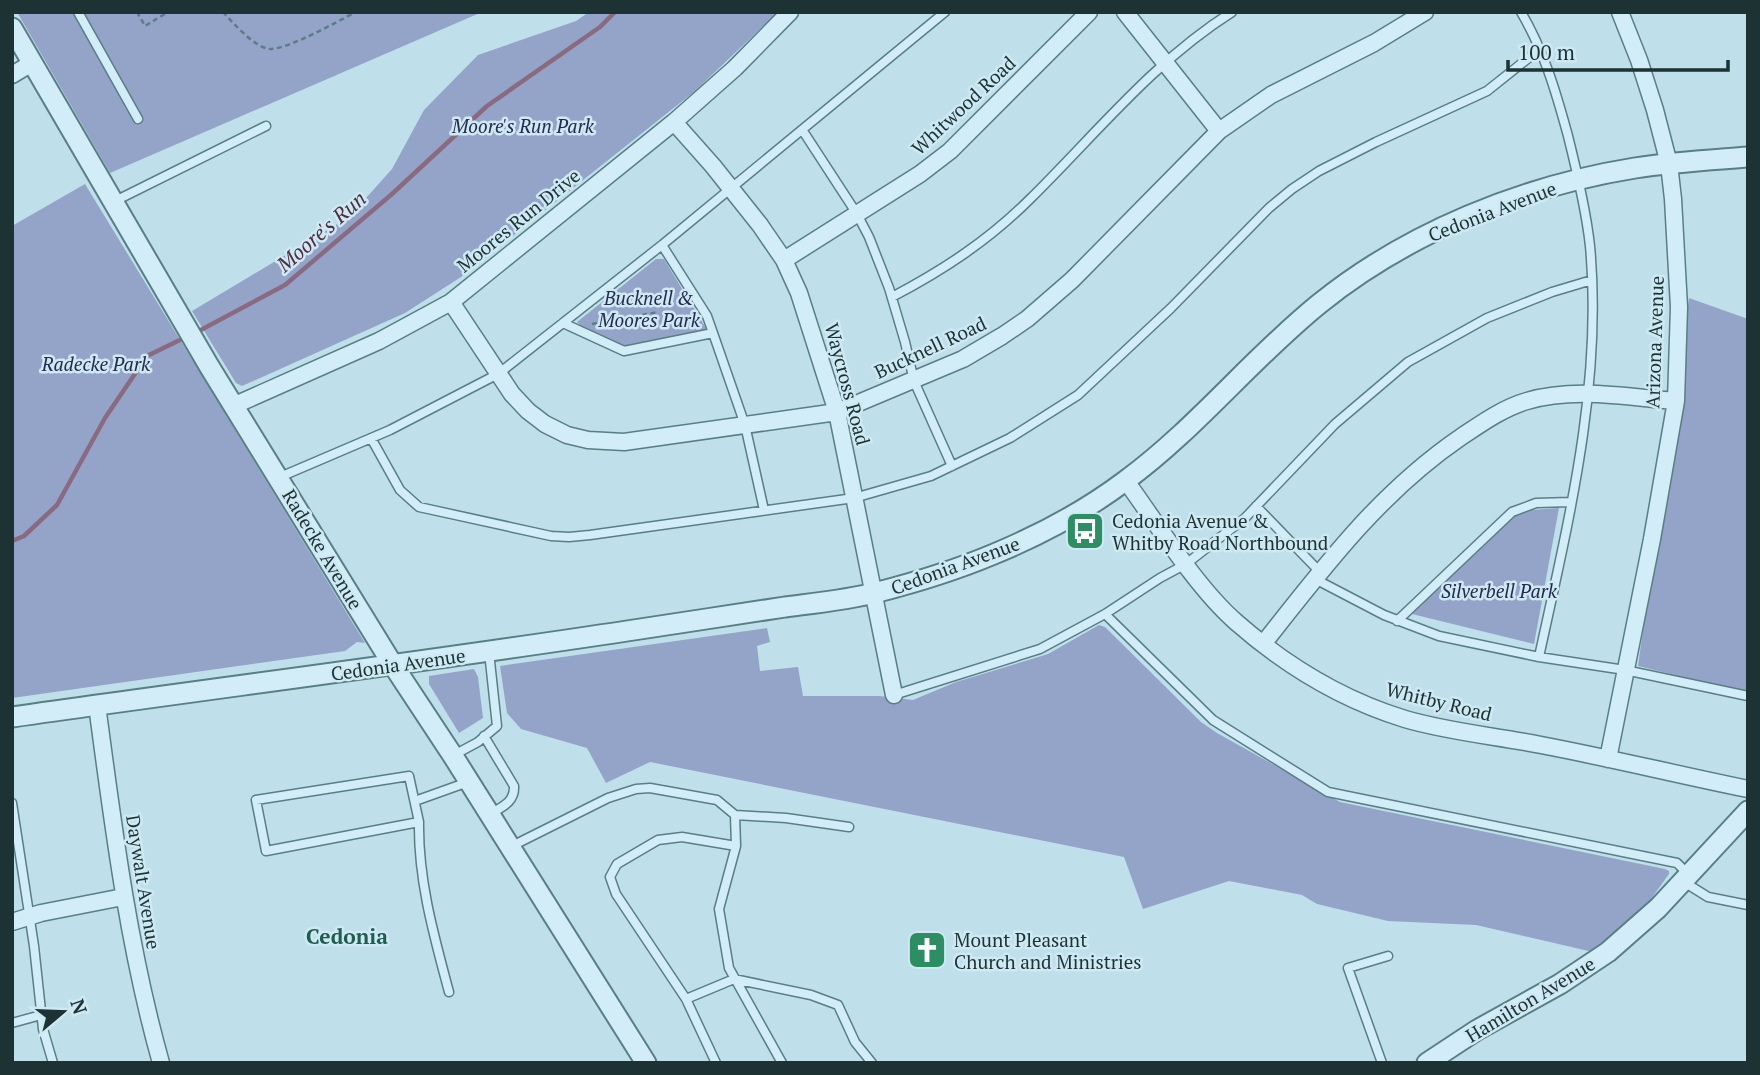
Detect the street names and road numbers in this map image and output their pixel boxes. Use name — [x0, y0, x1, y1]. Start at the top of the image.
street label: Whitwood Road — [906, 50, 1021, 160]
street label: Moores Run Drive — [451, 163, 585, 277]
street label: Cedonia Avenue — [1424, 175, 1560, 247]
street label: Arizona Avenue — [1639, 275, 1669, 409]
street label: Bucknell Road — [870, 310, 990, 384]
street label: Waycross Road — [820, 320, 876, 448]
street label: Radecke Avenue — [277, 484, 369, 614]
street label: Cedonia Avenue — [887, 530, 1023, 600]
street label: Cedonia Avenue — [329, 642, 467, 686]
street label: Whitby Road — [1383, 676, 1495, 726]
street label: Daywalt Avenue — [121, 813, 167, 951]
street label: Hamilton Avenue — [1461, 951, 1599, 1047]

